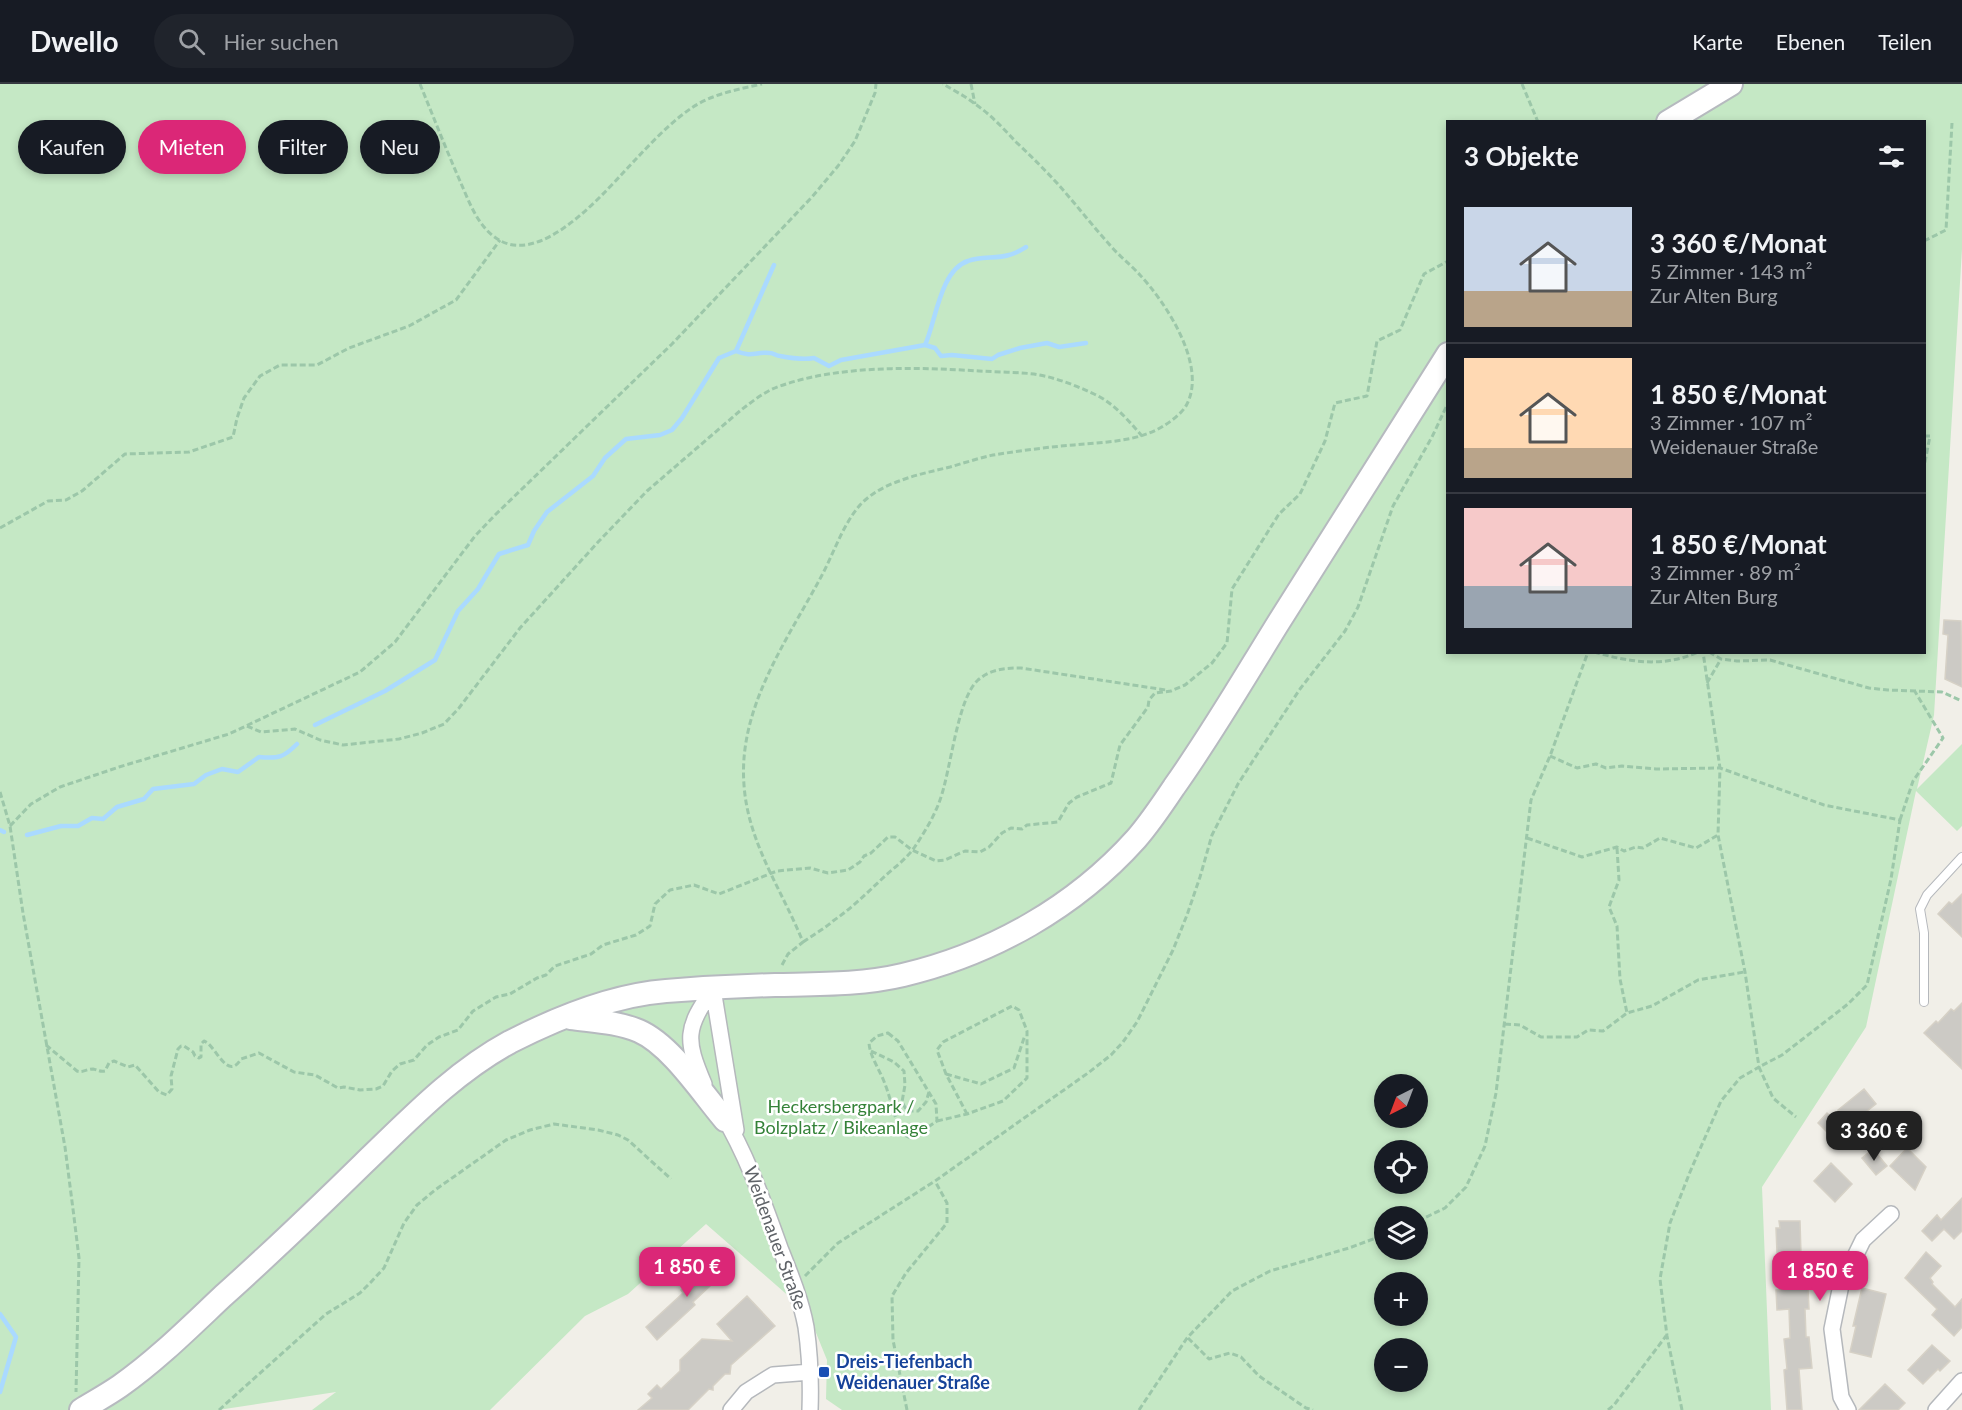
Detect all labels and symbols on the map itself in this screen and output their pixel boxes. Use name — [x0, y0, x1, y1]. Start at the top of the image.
north arrow — [1374, 1074, 1428, 1128]
park label: Heckersbergpark / Bolzplatz / Bikeanlage — [754, 1095, 928, 1138]
pin: 3 360 € — [1819, 1111, 1929, 1162]
street label: Weidenauer Straße — [740, 1163, 812, 1313]
pin: 1 850 € — [632, 1247, 742, 1298]
pin: 1 850 € — [1765, 1251, 1875, 1302]
place label: Dreis-Tiefenbach Weidenauer Straße — [836, 1350, 990, 1393]
marker: Dreis-Tiefenbach Weidenauer Straße — [817, 1365, 831, 1379]

